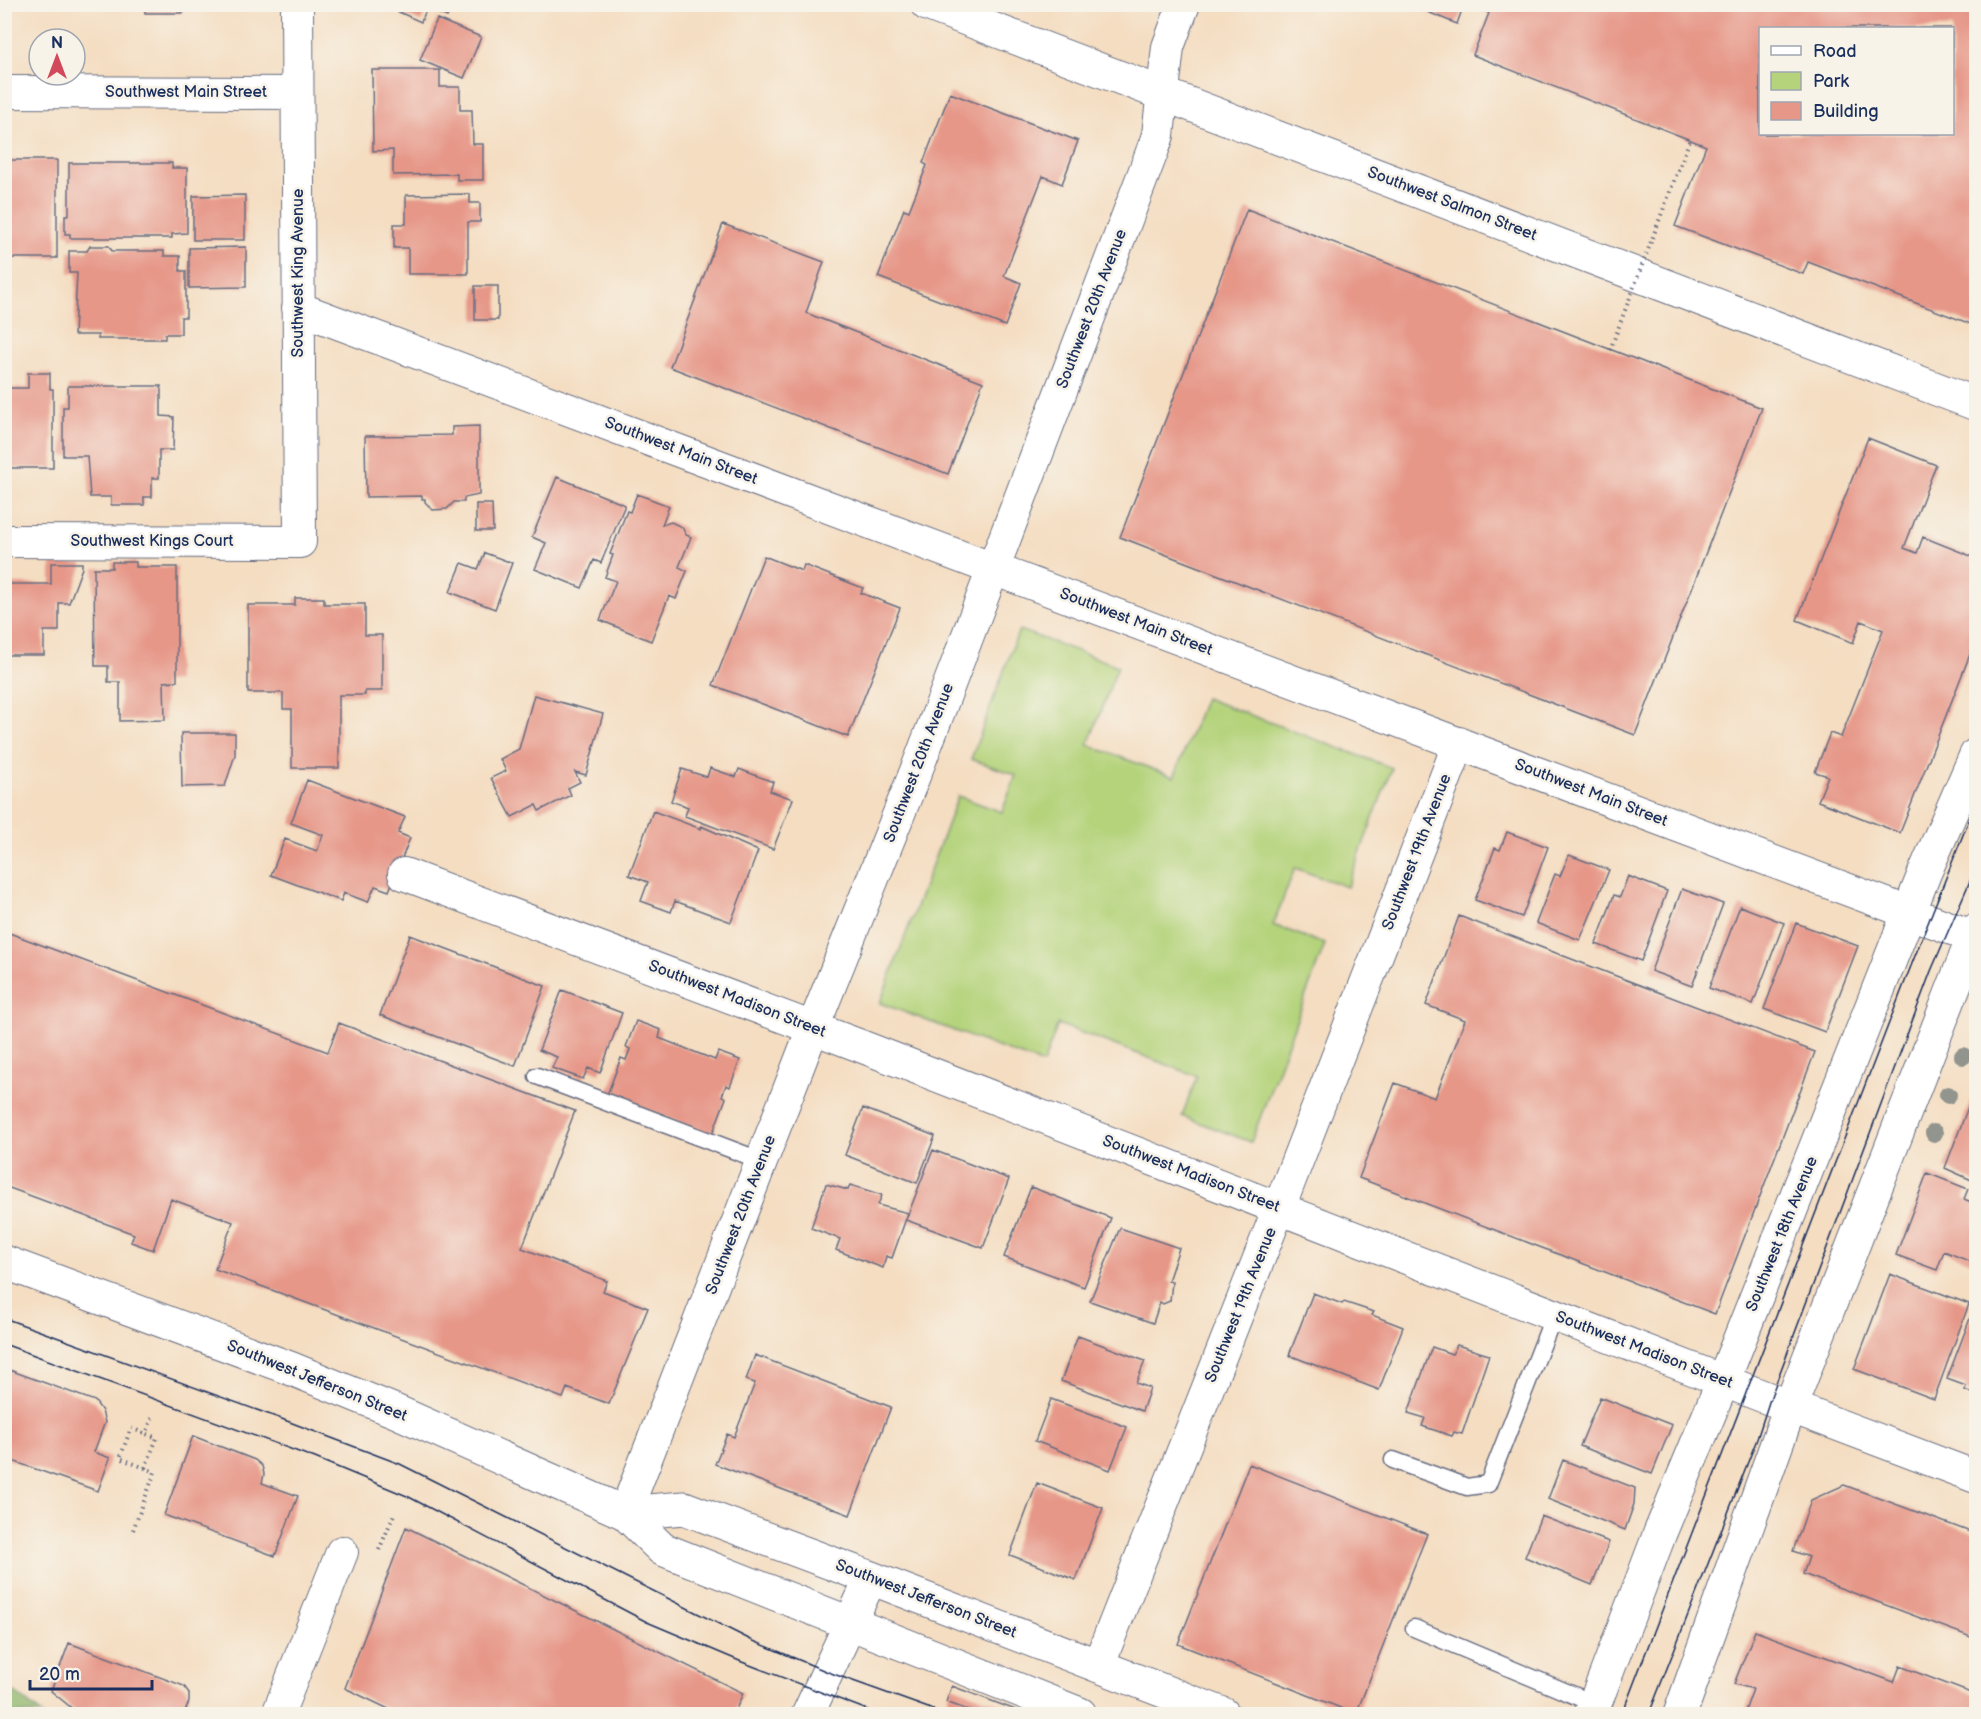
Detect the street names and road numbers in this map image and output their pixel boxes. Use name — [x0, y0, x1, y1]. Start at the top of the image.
street label: Southwest Main Street — [105, 83, 267, 102]
street label: Southwest Salmon Street — [1365, 163, 1539, 245]
street label: Southwest King Avenue — [289, 188, 308, 357]
street label: Southwest 20th Avenue — [1053, 226, 1131, 391]
street label: Southwest Main Street — [602, 413, 760, 489]
street label: Southwest Kings Court — [70, 532, 234, 551]
street label: Southwest Main Street — [1057, 584, 1215, 660]
street label: Southwest 20th Avenue — [880, 680, 958, 845]
street label: Southwest Main Street — [1512, 755, 1670, 831]
street label: Southwest 19th Avenue — [1378, 771, 1456, 933]
street label: Southwest Madison Street — [646, 956, 828, 1042]
street label: Southwest Madison Street — [1100, 1131, 1282, 1217]
street label: Southwest 20th Avenue — [702, 1132, 780, 1297]
street label: Southwest 18th Avenue — [1742, 1153, 1822, 1314]
street label: Southwest 19th Avenue — [1201, 1224, 1281, 1385]
street label: Southwest Madison Street — [1553, 1307, 1735, 1393]
street label: Southwest Jefferson Street — [224, 1336, 410, 1426]
street label: Southwest Jefferson Street — [833, 1556, 1019, 1642]

